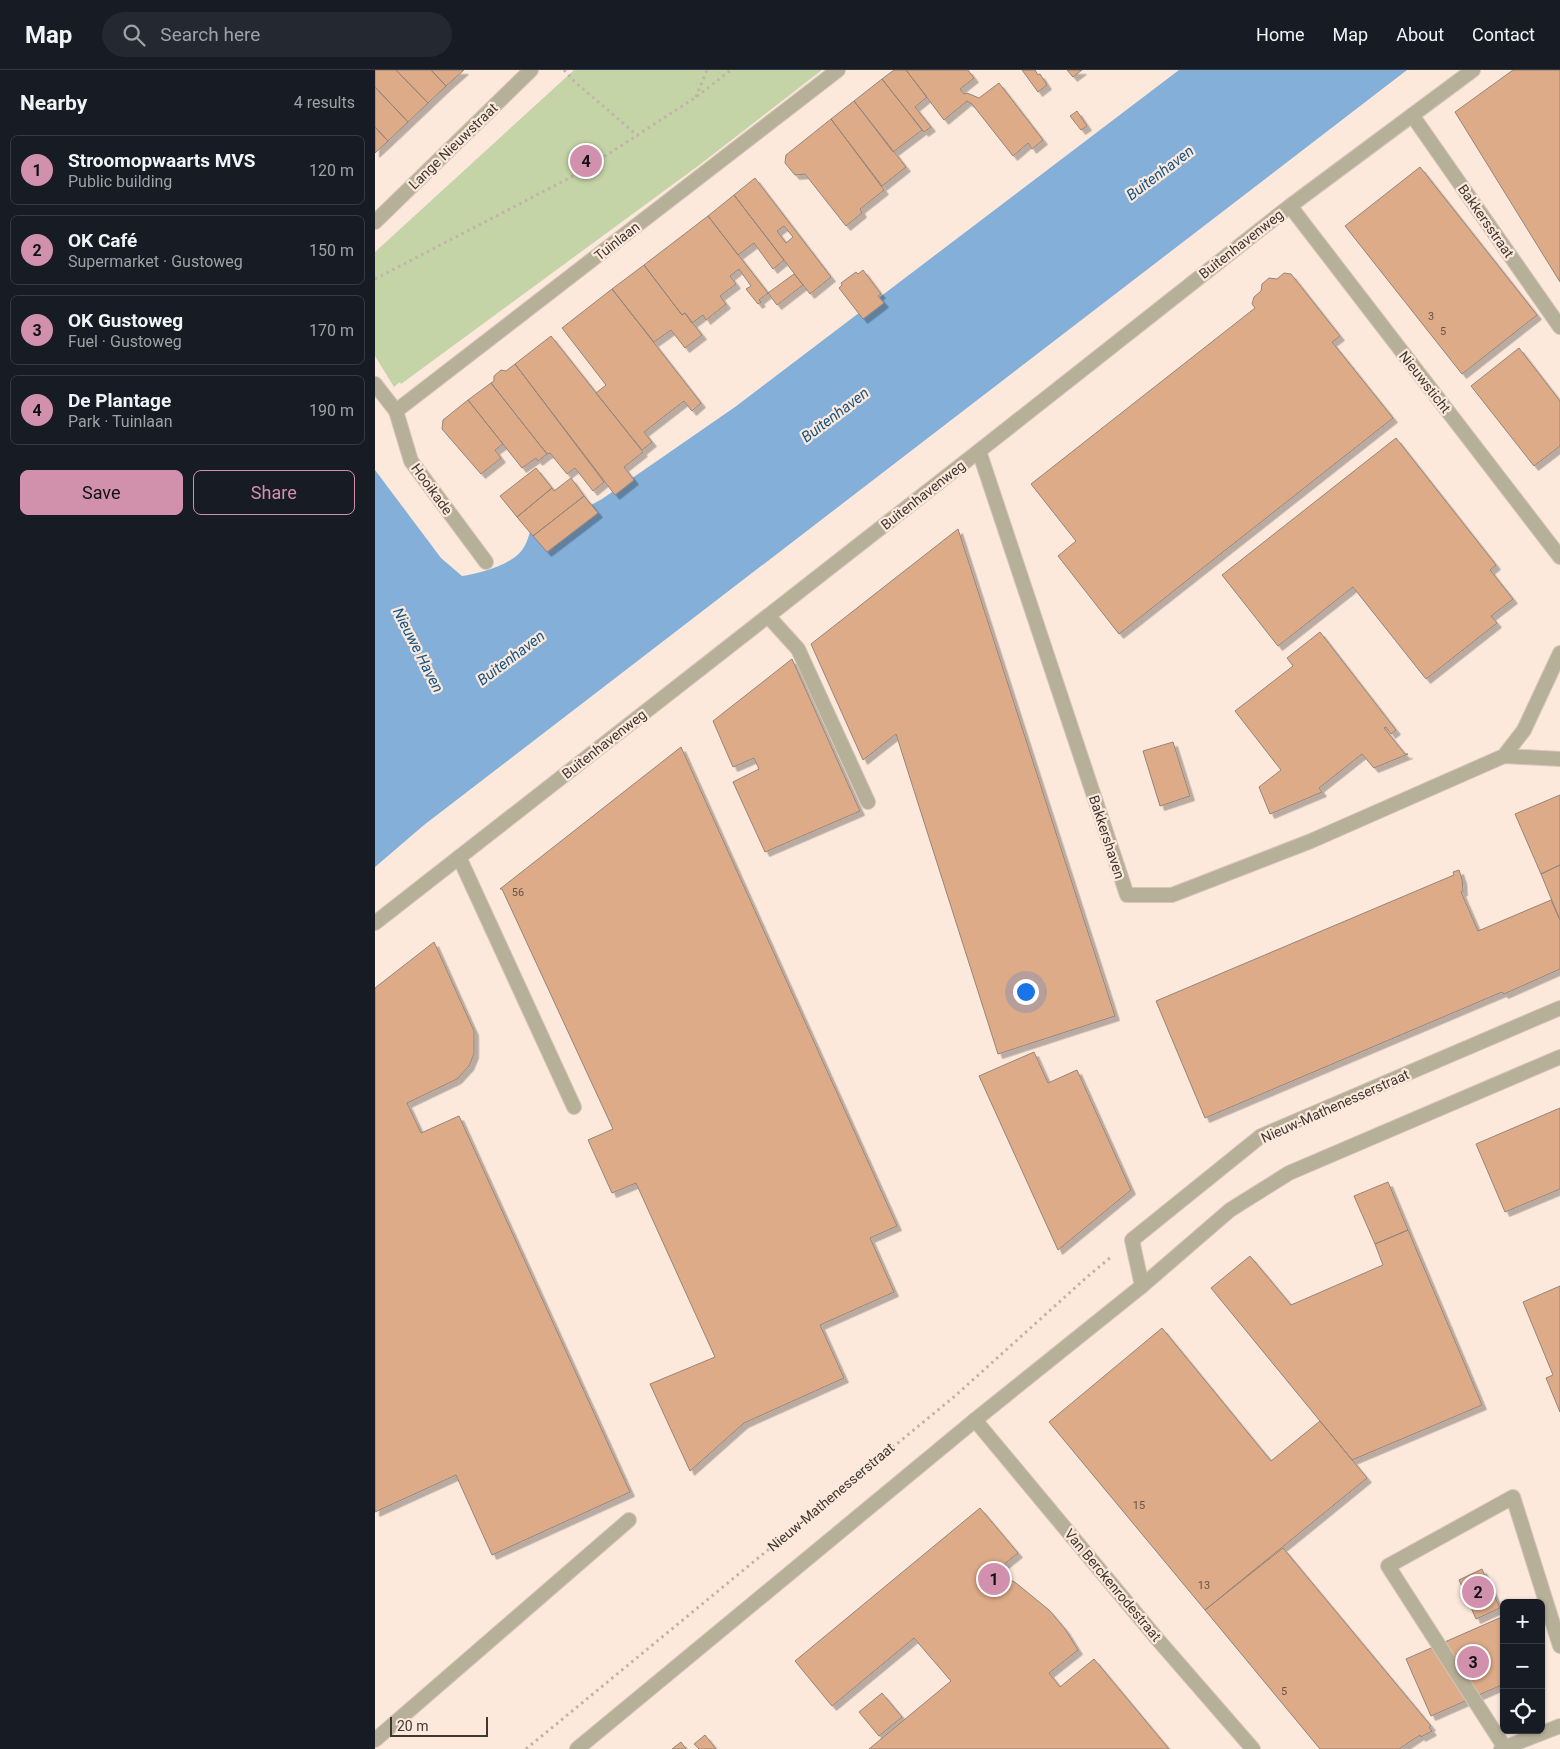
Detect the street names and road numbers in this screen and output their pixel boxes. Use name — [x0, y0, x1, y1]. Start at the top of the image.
street label: Lange Nieuwstraat — [405, 99, 501, 192]
street label: Bakkersstraat — [1455, 181, 1517, 261]
street label: Buitenhavenweg — [1196, 206, 1286, 282]
street label: Tuinlaan — [591, 218, 643, 264]
street label: Nieuwsticht — [1396, 348, 1454, 416]
street label: Buitenhavenweg — [878, 457, 968, 533]
street label: Hooikade — [408, 460, 456, 518]
street label: Buitenhavenweg — [559, 706, 649, 782]
street label: Bakkershaven — [1086, 793, 1128, 881]
street label: Nieuw-Mathenesserstraat — [1259, 1066, 1412, 1146]
street label: Nieuw-Mathenesserstraat — [764, 1439, 898, 1555]
street label: Van Berckenrodestraat — [1061, 1526, 1165, 1645]

